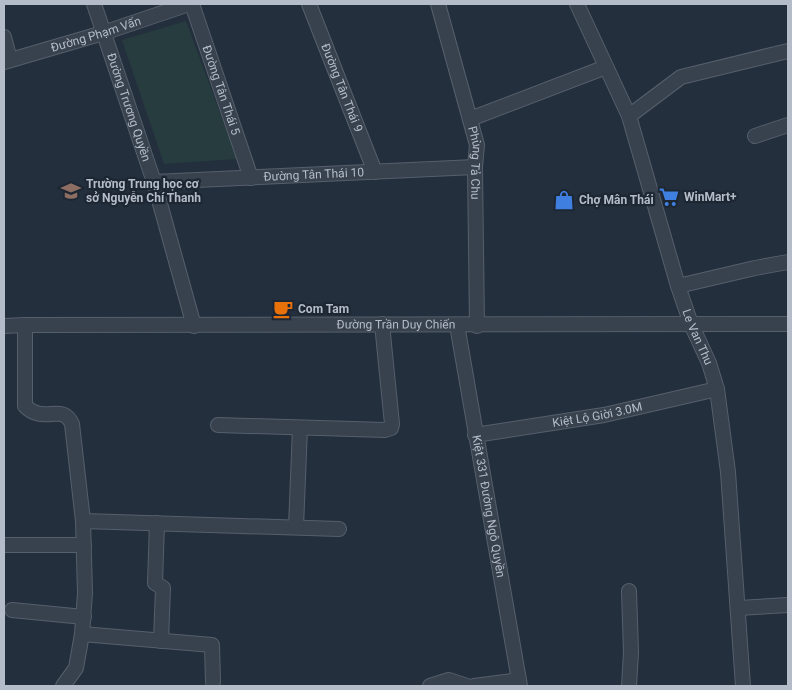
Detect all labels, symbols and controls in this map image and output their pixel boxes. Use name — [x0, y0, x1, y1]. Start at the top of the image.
street label: Đường Phạm Vấn — [49, 14, 143, 55]
street label: Đường Tân Thái 9 — [318, 42, 366, 134]
street label: Đường Tân Thái 5 — [200, 43, 243, 137]
street label: Đường Trương Quyền — [104, 51, 154, 163]
street label: Phùng Tả Chu — [465, 125, 484, 200]
street label: Đường Tân Thái 10 — [263, 165, 365, 184]
place label: Trường Trung học cơ sở Nguyễn Chí Thanh — [86, 177, 201, 205]
school or university icon: Trường Trung học cơ sở Nguyễn Chí Thanh — [60, 180, 82, 202]
supermarket icon: WinMart+ — [658, 186, 680, 208]
shop icon: Chợ Mân Thái — [553, 189, 575, 211]
place label: WinMart+ — [684, 190, 737, 204]
place label: Chợ Mân Thái — [579, 193, 654, 207]
cafe icon: Com Tam — [272, 298, 294, 320]
place label: Com Tam — [298, 302, 349, 316]
street label: Le Van Thu — [679, 307, 716, 367]
street label: Đường Trần Duy Chiến — [337, 317, 455, 332]
street label: Kiệt Lộ Giời 3.0M — [551, 399, 644, 430]
street label: Kiệt 331 Đường Ngô Quyền — [469, 434, 508, 579]

